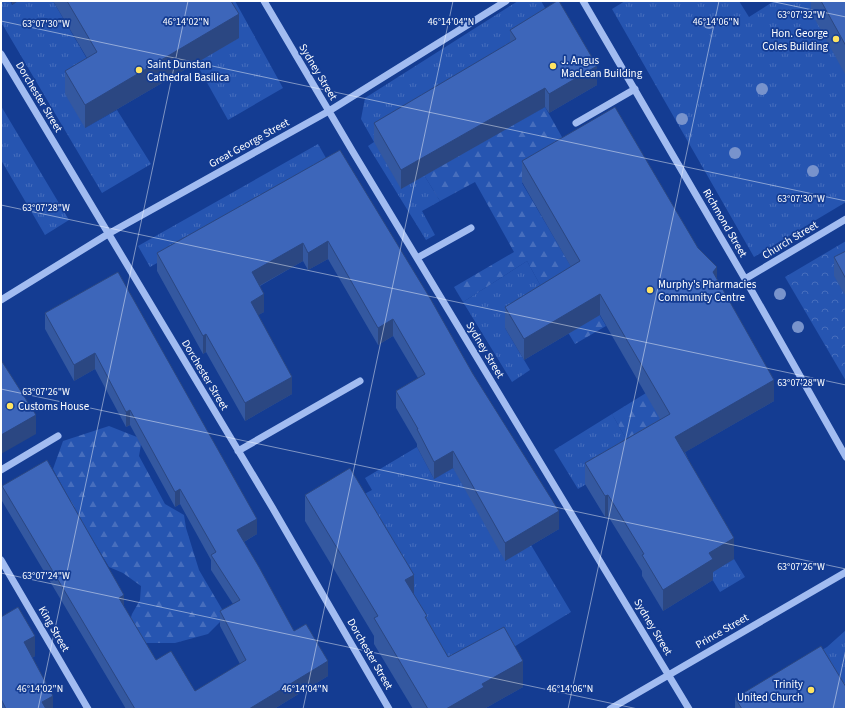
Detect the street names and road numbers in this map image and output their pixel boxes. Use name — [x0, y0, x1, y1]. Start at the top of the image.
street label: Sydney Street — [295, 41, 341, 103]
street label: Dorchester Street — [12, 59, 66, 135]
street label: Great George Street — [206, 115, 292, 171]
street label: Richmond Street — [699, 186, 751, 260]
street label: Church Street — [759, 217, 821, 263]
street label: Sydney Street — [462, 319, 508, 381]
street label: Dorchester Street — [178, 337, 232, 413]
street label: Sydney Street — [630, 596, 676, 658]
street label: King Street — [35, 603, 73, 655]
street label: Prince Street — [693, 610, 751, 652]
street label: Dorchester Street — [344, 616, 397, 693]

